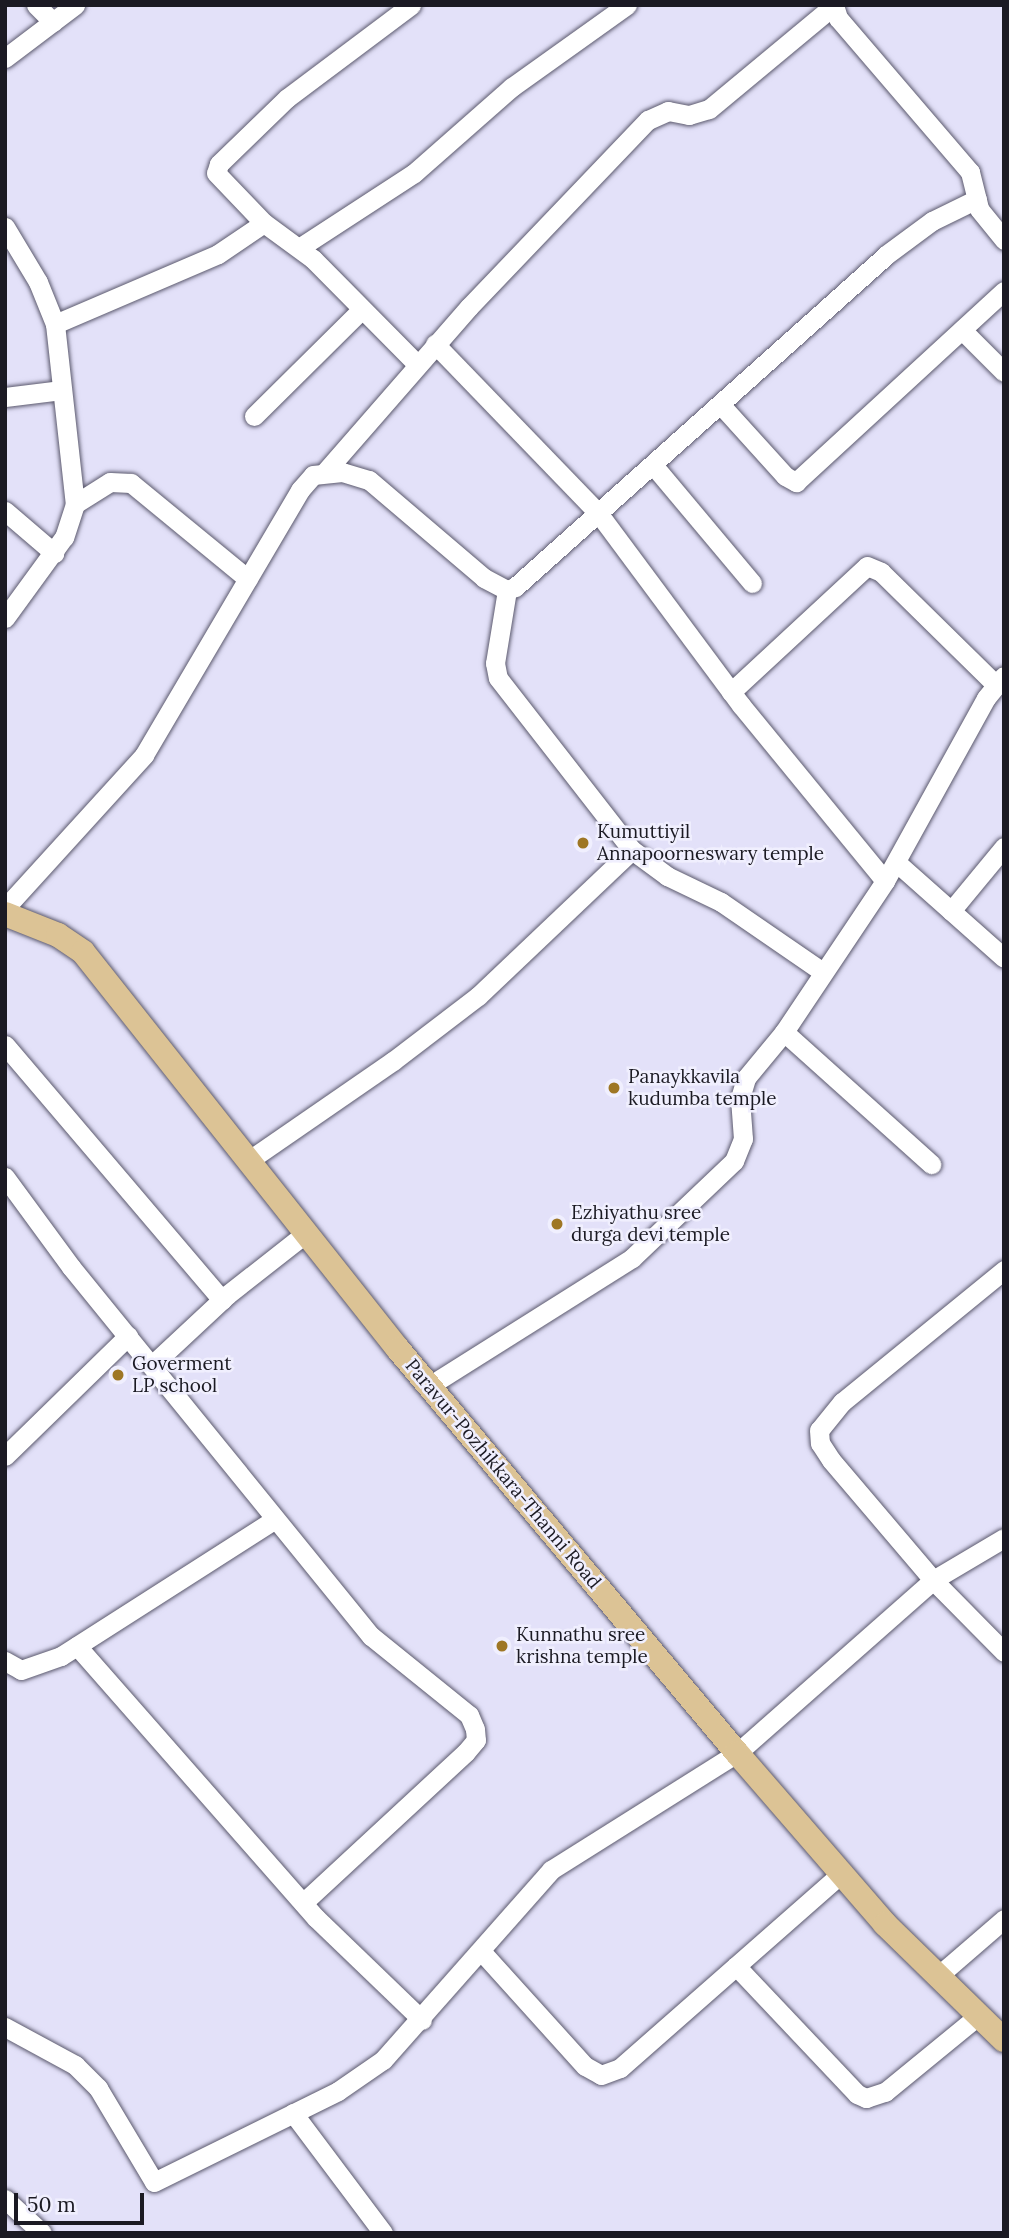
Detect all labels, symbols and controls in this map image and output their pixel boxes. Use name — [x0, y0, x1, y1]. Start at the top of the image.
place label: Kumuttiyil Annapoorneswary temple — [597, 821, 824, 865]
marker: Kumuttiyil Annapoorneswary temple — [575, 835, 591, 851]
place label: Panaykkavila kudumba temple — [628, 1066, 777, 1110]
marker: Panaykkavila kudumba temple — [606, 1080, 622, 1096]
place label: Ezhiyathu sree durga devi temple — [571, 1202, 730, 1246]
marker: Ezhiyathu sree durga devi temple — [549, 1216, 565, 1232]
place label: Goverment LP school — [132, 1353, 232, 1397]
street label: Paravur-Pozhikkara-Thanni Road — [400, 1355, 606, 1593]
marker: Goverment LP school — [110, 1367, 126, 1383]
place label: Kunnathu sree krishna temple — [516, 1624, 648, 1668]
marker: Kunnathu sree krishna temple — [494, 1638, 510, 1654]
scale bar — [18, 2178, 147, 2222]
text: 50 m — [27, 2191, 76, 2218]

